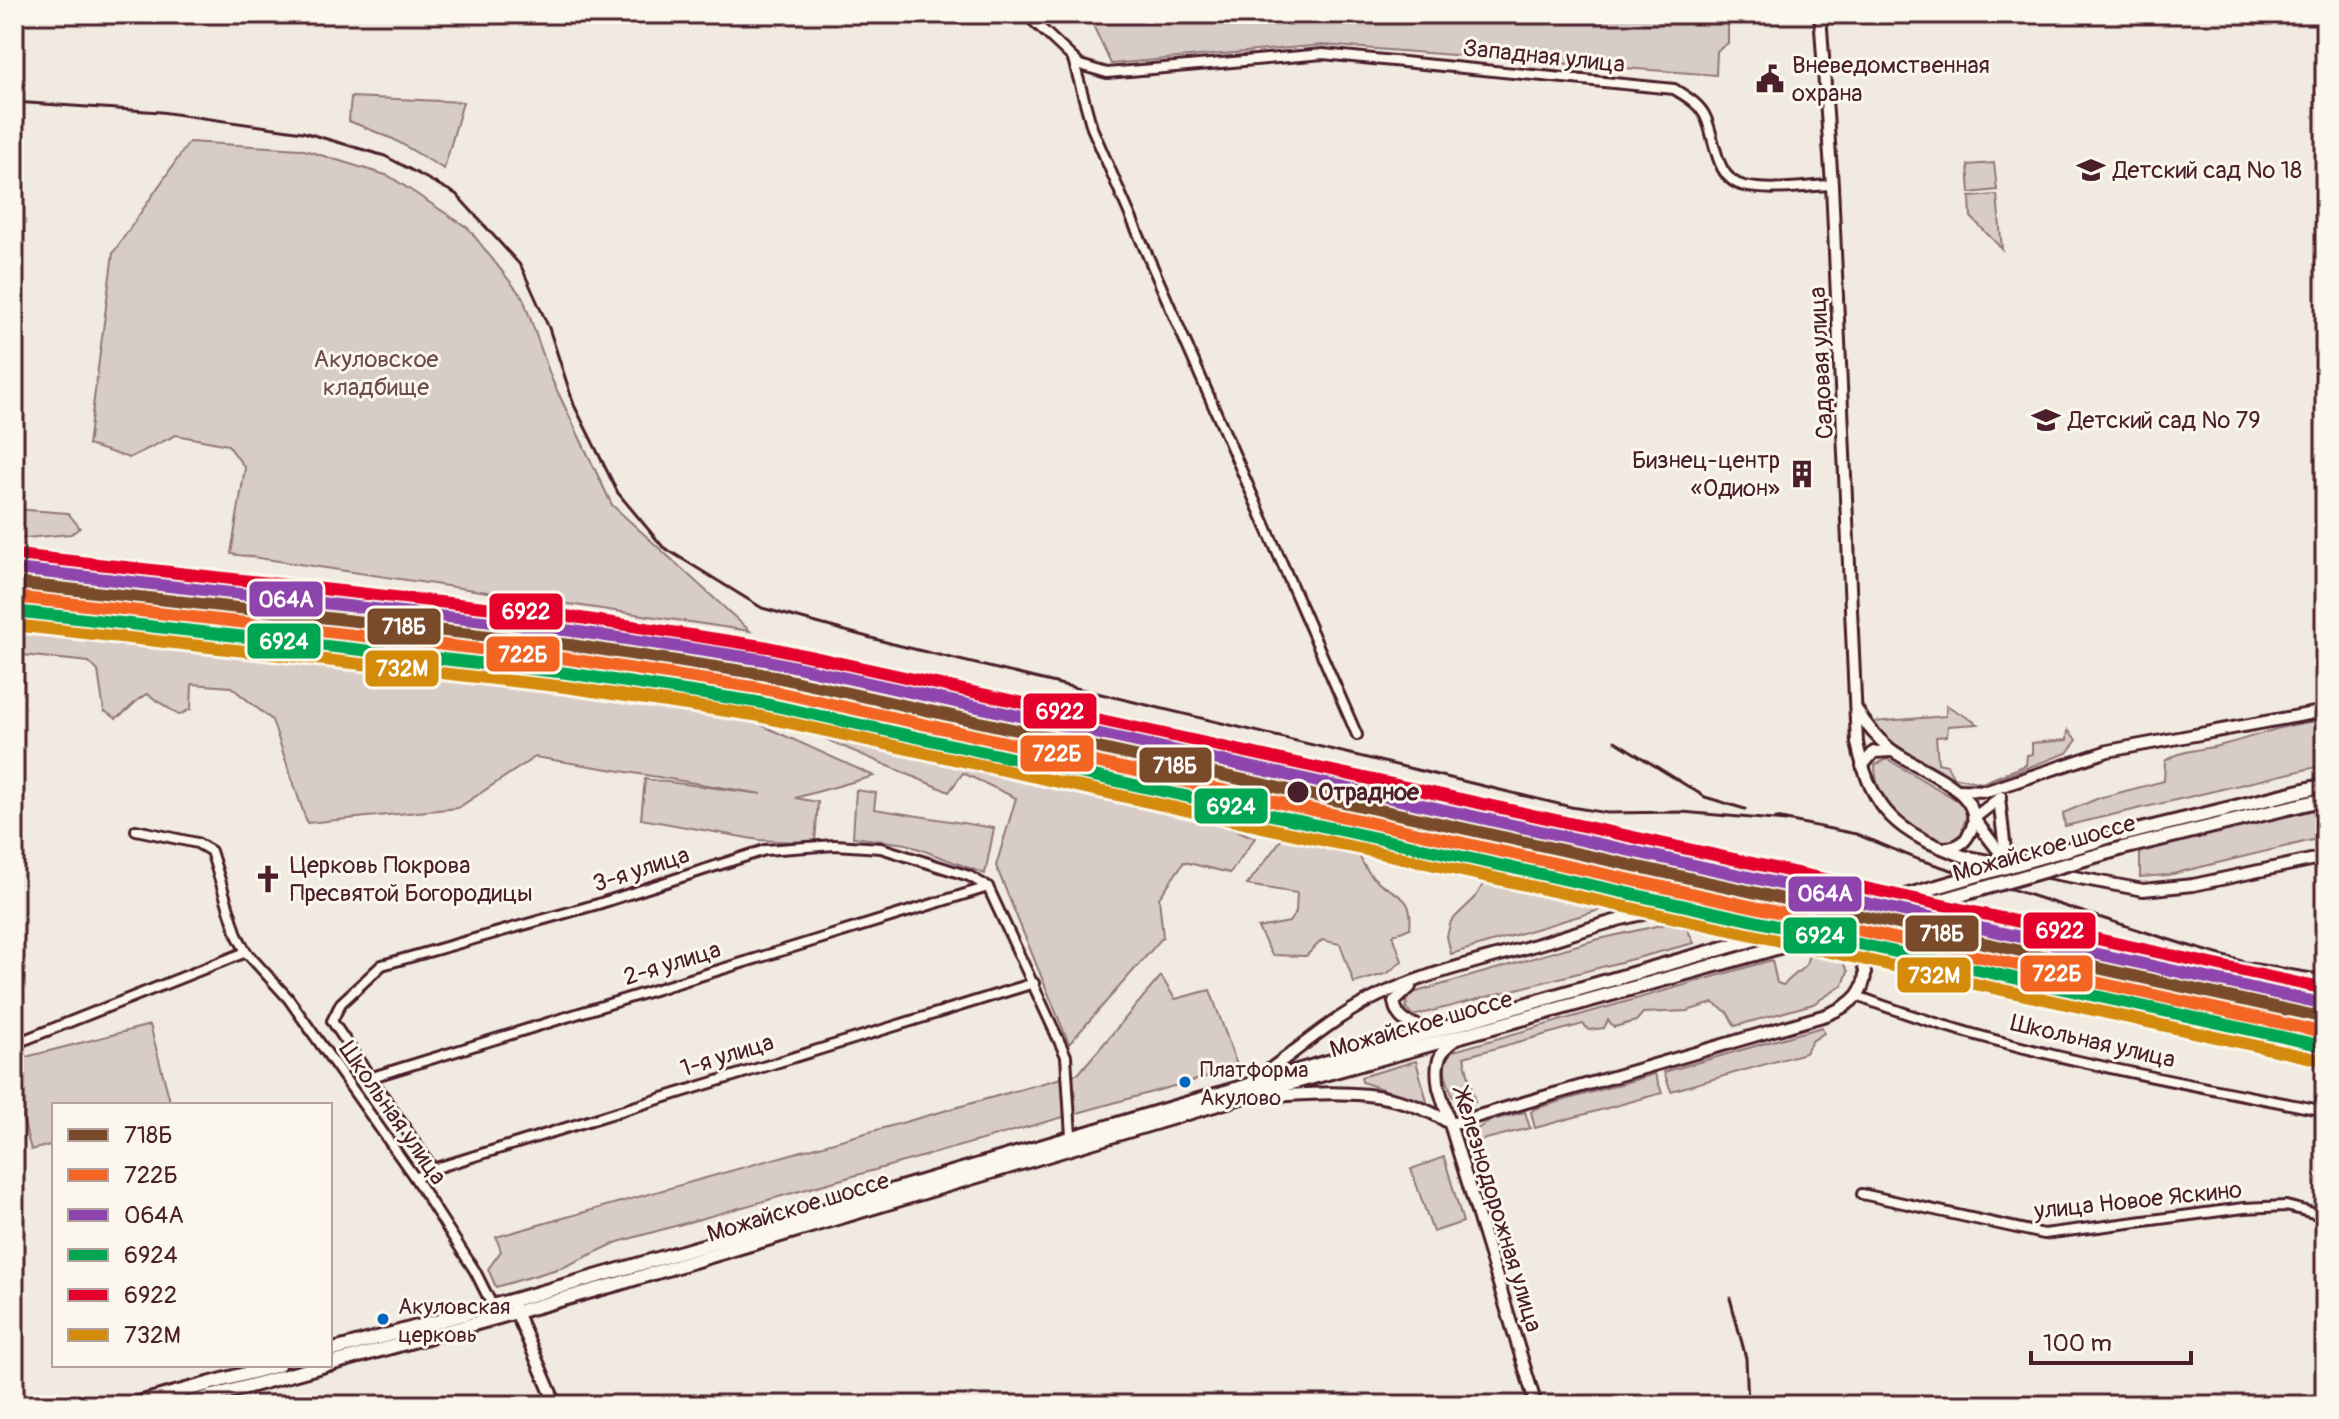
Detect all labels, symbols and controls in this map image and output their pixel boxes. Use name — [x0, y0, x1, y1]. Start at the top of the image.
street label: Западная улица — [1462, 34, 1626, 79]
place label: Вневедомственная охрана — [1792, 51, 1990, 108]
public building icon: Вневедомственная охрана — [1755, 64, 1785, 94]
school or university icon: Детский сад № 18 — [2076, 155, 2106, 185]
place label: Детский сад № 18 — [2112, 156, 2302, 185]
street label: Садовая улица — [1803, 286, 1840, 440]
park label: Акуловское кладбище — [314, 345, 439, 402]
school or university icon: Детский сад № 79 — [2031, 405, 2061, 435]
place label: Детский сад № 79 — [2067, 406, 2261, 435]
place label: Бизнец-центр «Одион» — [1632, 446, 1780, 503]
building icon: Бизнец-центр «Одион» — [1787, 459, 1817, 489]
line badge: 064А — [248, 580, 324, 618]
text: 064А — [259, 586, 314, 614]
line badge: 6922 — [488, 592, 564, 631]
text: 6922 — [502, 598, 550, 626]
line badge: 718Б — [366, 607, 442, 646]
text: 718Б — [382, 613, 426, 641]
line badge: 6924 — [246, 622, 322, 660]
text: 6924 — [259, 628, 309, 656]
line badge: 722Б — [485, 635, 561, 673]
text: 722Б — [498, 641, 548, 669]
line badge: 732М — [364, 649, 440, 688]
text: 732М — [376, 655, 428, 683]
line badge: 6922 — [1022, 692, 1098, 730]
text: 6922 — [1036, 698, 1084, 726]
line badge: 722Б — [1019, 734, 1095, 773]
text: 722Б — [1032, 740, 1082, 768]
line badge: 718Б — [1138, 746, 1213, 784]
text: 718Б — [1153, 752, 1197, 780]
place label: Отрадное — [1318, 778, 1420, 807]
marker: Отрадное — [1285, 779, 1311, 805]
line badge: 6924 — [1193, 787, 1269, 825]
text: 6924 — [1206, 793, 1256, 821]
street label: Можайское шоссе — [1949, 808, 2139, 888]
street label: 3-я улица — [589, 840, 693, 899]
place label: Церковь Покрова Пресвятой Богородицы — [290, 851, 533, 908]
church icon: Церковь Покрова Пресвятой Богородицы — [253, 864, 283, 894]
line badge: 064А — [1787, 875, 1863, 913]
text: 064А — [1798, 880, 1853, 908]
line badge: 6922 — [2022, 911, 2097, 950]
line badge: 718Б — [1904, 914, 1980, 953]
line badge: 6924 — [1782, 916, 1858, 955]
text: 6922 — [2036, 917, 2084, 945]
text: 718Б — [1920, 920, 1964, 948]
text: 6924 — [1795, 922, 1845, 950]
street label: 2-я улица — [620, 935, 724, 992]
line badge: 722Б — [2019, 954, 2094, 993]
line badge: 732М — [1896, 956, 1972, 994]
text: 722Б — [2032, 960, 2082, 988]
text: 732М — [1908, 962, 1960, 990]
street label: Можайское шоссе — [1326, 984, 1516, 1064]
street label: Школьная улица — [2008, 1008, 2178, 1075]
street label: 1-я улица — [677, 1028, 777, 1083]
street label: Школьная улица — [333, 1036, 453, 1190]
place label: Платформа Акулово — [1200, 1056, 1308, 1112]
marker: Платформа Акулово — [1177, 1074, 1193, 1090]
street label: Железнодорожная улица — [1445, 1081, 1548, 1336]
legend — [52, 1103, 332, 1367]
text: 718Б — [124, 1121, 173, 1150]
text: 722Б — [124, 1161, 178, 1190]
street label: Можайское шоссе — [704, 1166, 893, 1249]
street label: улица Новое Яскино — [2032, 1175, 2244, 1226]
text: 064А — [124, 1201, 184, 1230]
text: 6924 — [124, 1241, 178, 1270]
text: 6922 — [124, 1281, 177, 1310]
place label: Акуловская церковь — [398, 1293, 510, 1349]
marker: Акуловская церковь — [375, 1311, 391, 1327]
scale bar — [2031, 1315, 2191, 1365]
text: 732М — [124, 1321, 181, 1350]
text: 100 m — [2043, 1329, 2112, 1358]

